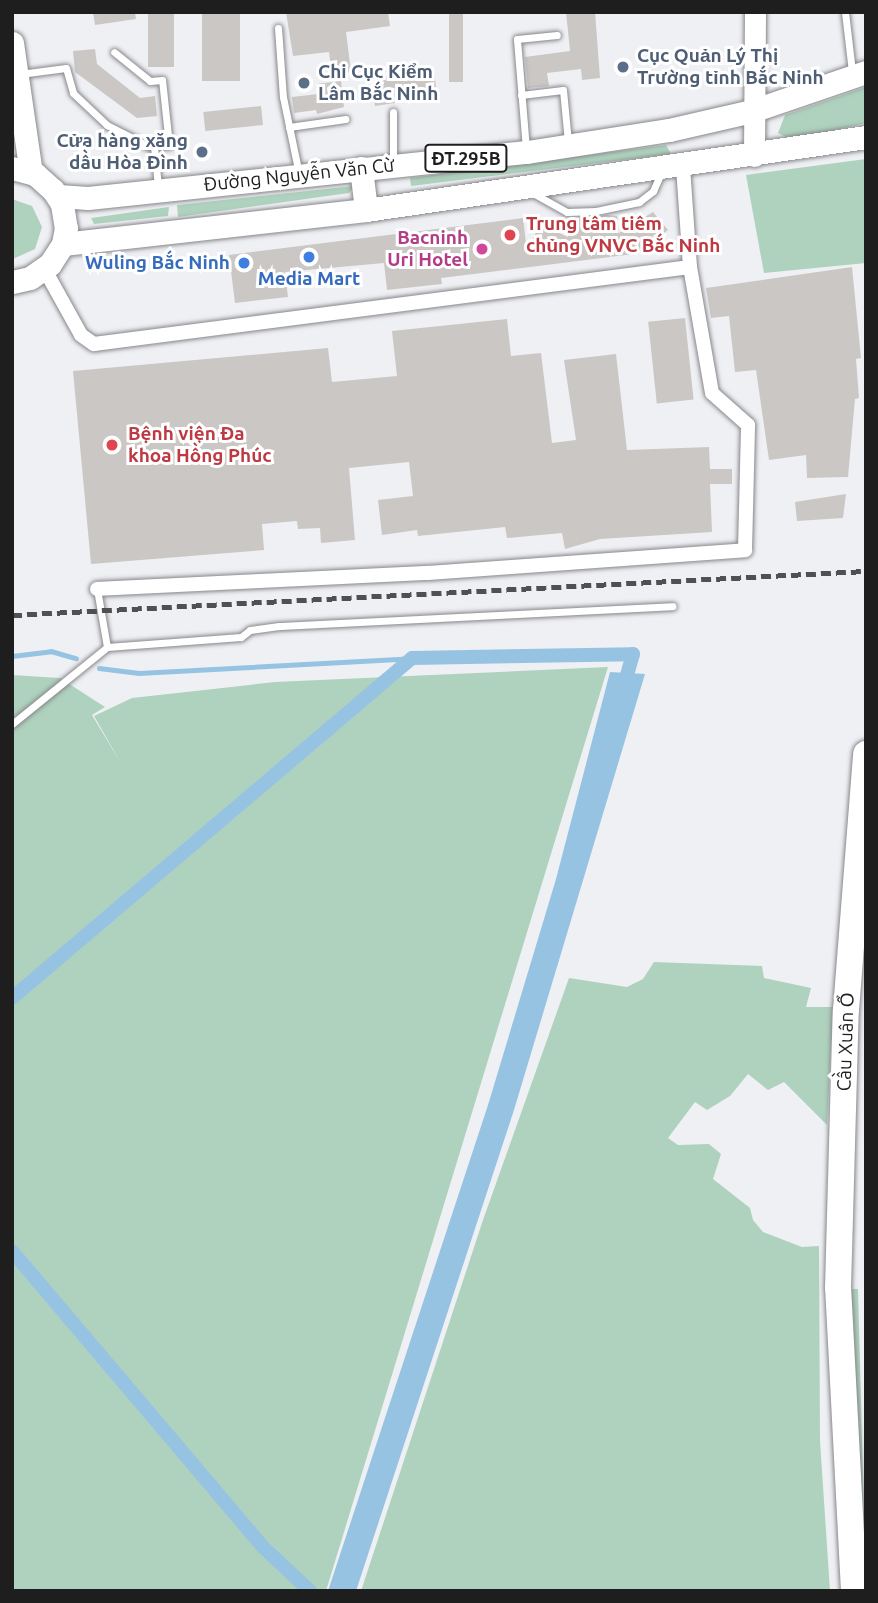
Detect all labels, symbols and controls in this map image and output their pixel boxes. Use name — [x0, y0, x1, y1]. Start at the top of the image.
place label: Cục Quản Lý Thị Trường tỉnh Bắc Ninh — [637, 45, 824, 89]
marker: Cục Quản Lý Thị Trường tỉnh Bắc Ninh — [615, 59, 631, 75]
place label: Chi Cục Kiểm Lâm Bắc Ninh — [318, 61, 438, 105]
marker: Chi Cục Kiểm Lâm Bắc Ninh — [296, 75, 312, 91]
place label: Cửa hàng xăng dầu Hòa Đình — [56, 130, 188, 174]
marker: Cửa hàng xăng dầu Hòa Đình — [194, 144, 210, 160]
road number: ĐT.295B — [424, 144, 508, 173]
street label: Đường Nguyễn Văn Cừ — [202, 154, 396, 196]
place label: Trung tâm tiêm chủng VNVC Bắc Ninh — [526, 213, 720, 257]
marker: Trung tâm tiêm chủng VNVC Bắc Ninh — [500, 225, 520, 245]
place label: Bacninh Uri Hotel — [387, 227, 468, 271]
marker: Bacninh Uri Hotel — [474, 241, 490, 257]
marker: Media Mart — [301, 249, 317, 265]
place label: Wuling Bắc Ninh — [85, 252, 230, 274]
marker: Wuling Bắc Ninh — [236, 255, 252, 271]
place label: Media Mart — [258, 268, 360, 290]
place label: Bệnh viện Đa khoa Hồng Phúc — [128, 423, 272, 467]
marker: Bệnh viện Đa khoa Hồng Phúc — [102, 435, 122, 455]
street label: Cầu Xuân Ổ — [833, 992, 859, 1092]

